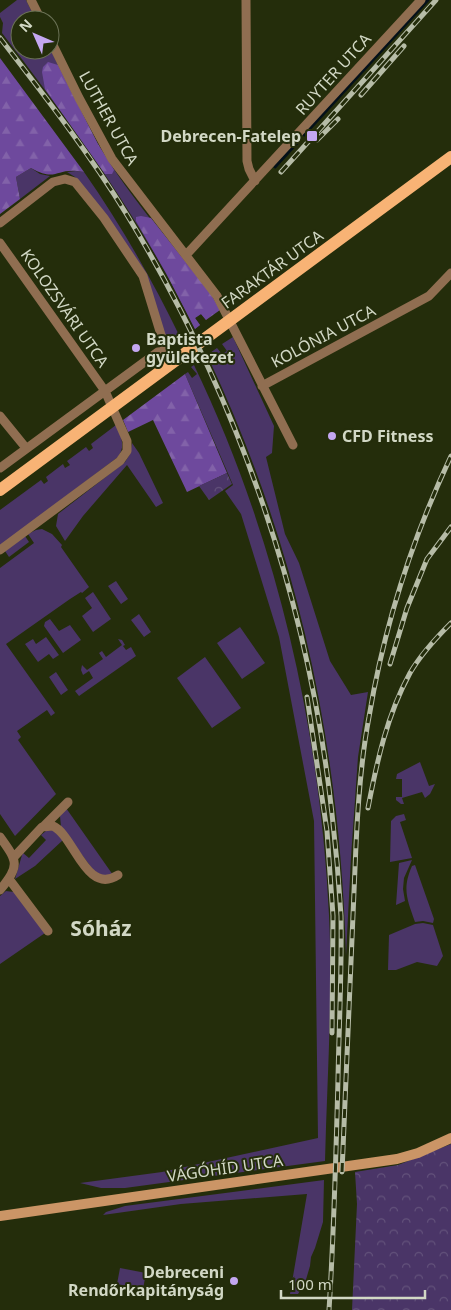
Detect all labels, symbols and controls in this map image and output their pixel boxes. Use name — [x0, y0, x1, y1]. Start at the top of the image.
north arrow — [10, 10, 60, 60]
text: N — [15, 15, 36, 36]
street label: RUYTER UTCA — [290, 28, 376, 120]
street label: LUTHER UTCA — [74, 67, 144, 170]
place label: Debrecen-Fatelep — [161, 125, 301, 147]
marker: Debrecen-Fatelep — [305, 129, 319, 143]
street label: FARAKTÁR UTCA — [217, 224, 328, 313]
street label: KOLOZSVÁRI UTCA — [16, 244, 115, 372]
street label: KOLÓNIA UTCA — [267, 299, 380, 373]
place label: Baptista gyülekezet — [146, 328, 234, 368]
marker: Baptista gyülekezet — [130, 342, 142, 354]
place label: CFD Fitness — [342, 425, 433, 447]
marker: CFD Fitness — [326, 430, 338, 442]
district label: Sóház — [70, 914, 132, 942]
street label: VÁGÓHÍD UTCA — [166, 1149, 285, 1187]
place label: Debreceni Rendőrkapitányság — [68, 1261, 224, 1301]
scale bar — [281, 1268, 425, 1300]
text: 100 m — [288, 1274, 332, 1294]
marker: Debreceni Rendőrkapitányság — [228, 1275, 240, 1287]

